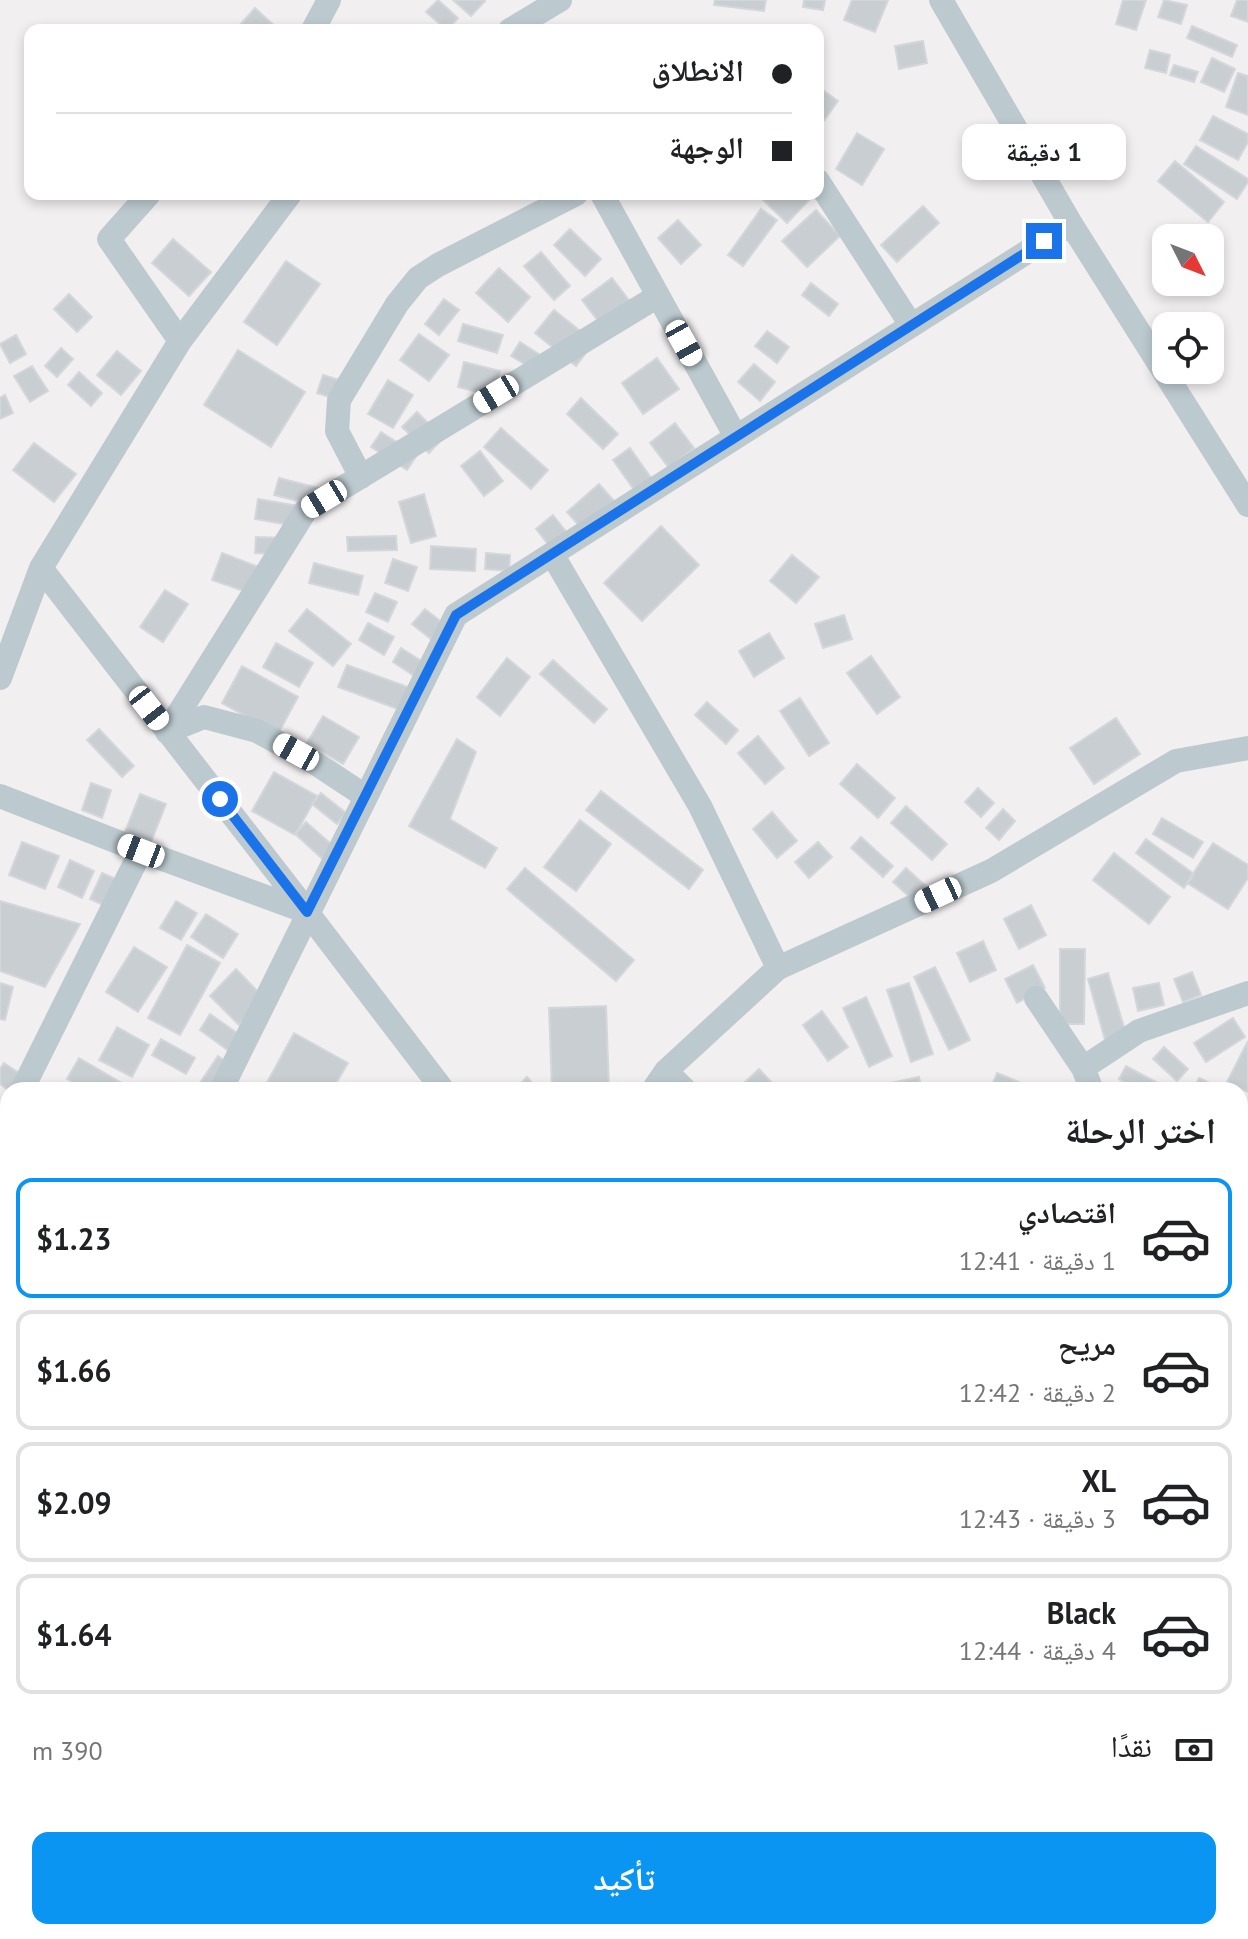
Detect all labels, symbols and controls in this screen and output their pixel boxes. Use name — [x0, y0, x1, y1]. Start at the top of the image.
text: الانطلاق — [651, 50, 744, 89]
callout: 1 دقيقة — [962, 125, 1126, 181]
text: الوجهة — [669, 127, 744, 166]
text: 1 دقيقة — [1006, 135, 1082, 168]
route end — [1026, 223, 1062, 259]
north arrow — [1152, 224, 1224, 296]
map controls — [1152, 224, 1224, 384]
button: locate — [1152, 312, 1224, 384]
car — [662, 316, 706, 370]
car — [469, 371, 523, 417]
car — [297, 476, 351, 522]
car — [125, 682, 173, 734]
car — [269, 730, 323, 774]
route start — [202, 781, 238, 817]
car — [114, 831, 168, 871]
car — [911, 874, 965, 916]
text: اختر الرحلة — [1065, 1106, 1216, 1153]
text: اقتصادي — [1018, 1192, 1116, 1231]
icon: car — [1140, 1202, 1212, 1274]
text: $1.23 — [36, 1219, 111, 1258]
text: 1 دقيقة · 12:41 — [959, 1244, 1116, 1277]
text: مريح — [1058, 1324, 1116, 1363]
icon: car — [1140, 1334, 1212, 1406]
text: $1.66 — [36, 1351, 111, 1390]
text: 2 دقيقة · 12:42 — [959, 1376, 1116, 1409]
text: XL — [1082, 1461, 1116, 1500]
icon: car — [1140, 1466, 1212, 1538]
text: $2.09 — [36, 1483, 111, 1522]
text: 3 دقيقة · 12:43 — [959, 1502, 1116, 1535]
text: Black — [1047, 1593, 1116, 1632]
icon: car — [1140, 1598, 1212, 1670]
text: $1.64 — [36, 1615, 111, 1654]
text: 4 دقيقة · 12:44 — [959, 1634, 1116, 1667]
text: نقدًا — [1111, 1726, 1152, 1765]
icon: cash — [1172, 1728, 1216, 1772]
text: 390 m — [32, 1734, 103, 1767]
button: تأكيد — [32, 1832, 1216, 1924]

